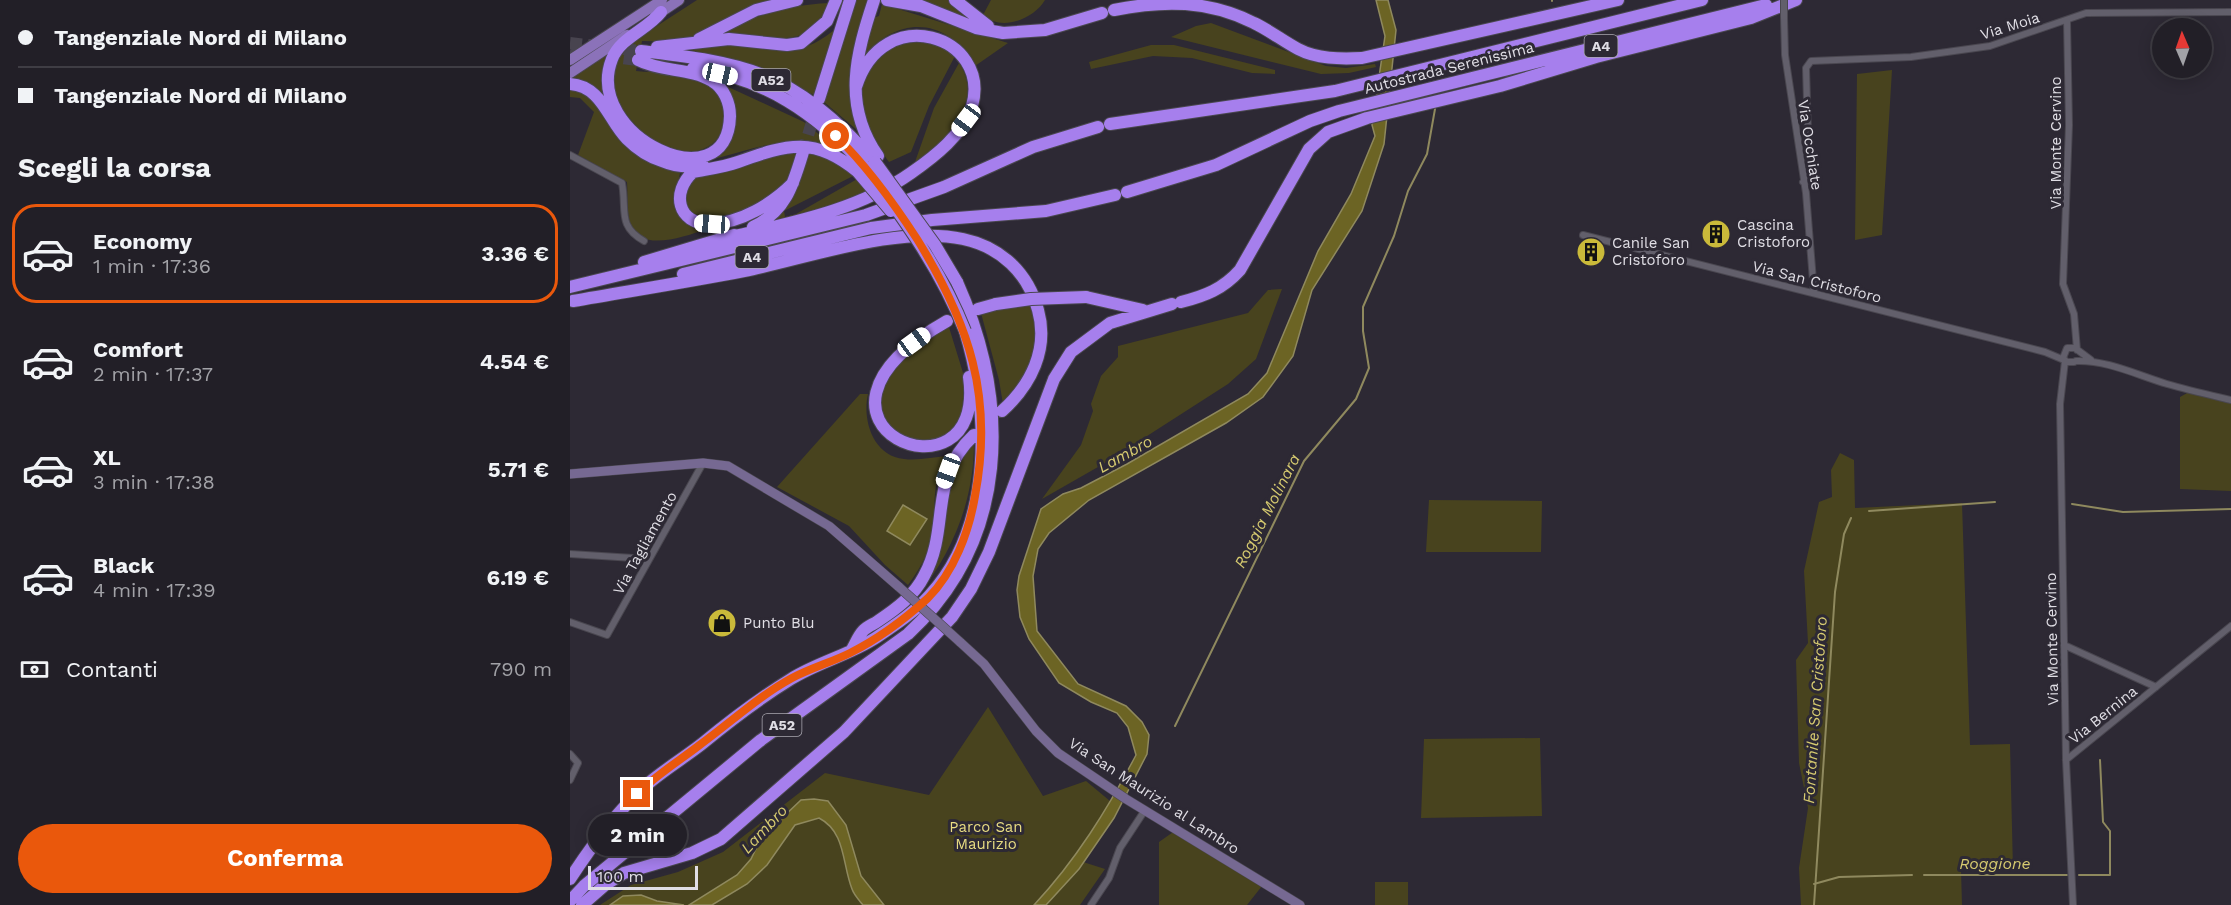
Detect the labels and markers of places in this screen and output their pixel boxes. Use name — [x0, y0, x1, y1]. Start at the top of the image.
place label: Cascina Cristoforo — [1737, 216, 1810, 251]
building icon: Cascina Cristoforo — [1700, 218, 1732, 250]
place label: Canile San Cristoforo — [1612, 234, 1690, 269]
building icon: Canile San Cristoforo — [1575, 236, 1607, 268]
shop icon: Punto Blu — [706, 607, 738, 639]
place label: Punto Blu — [743, 614, 815, 632]

